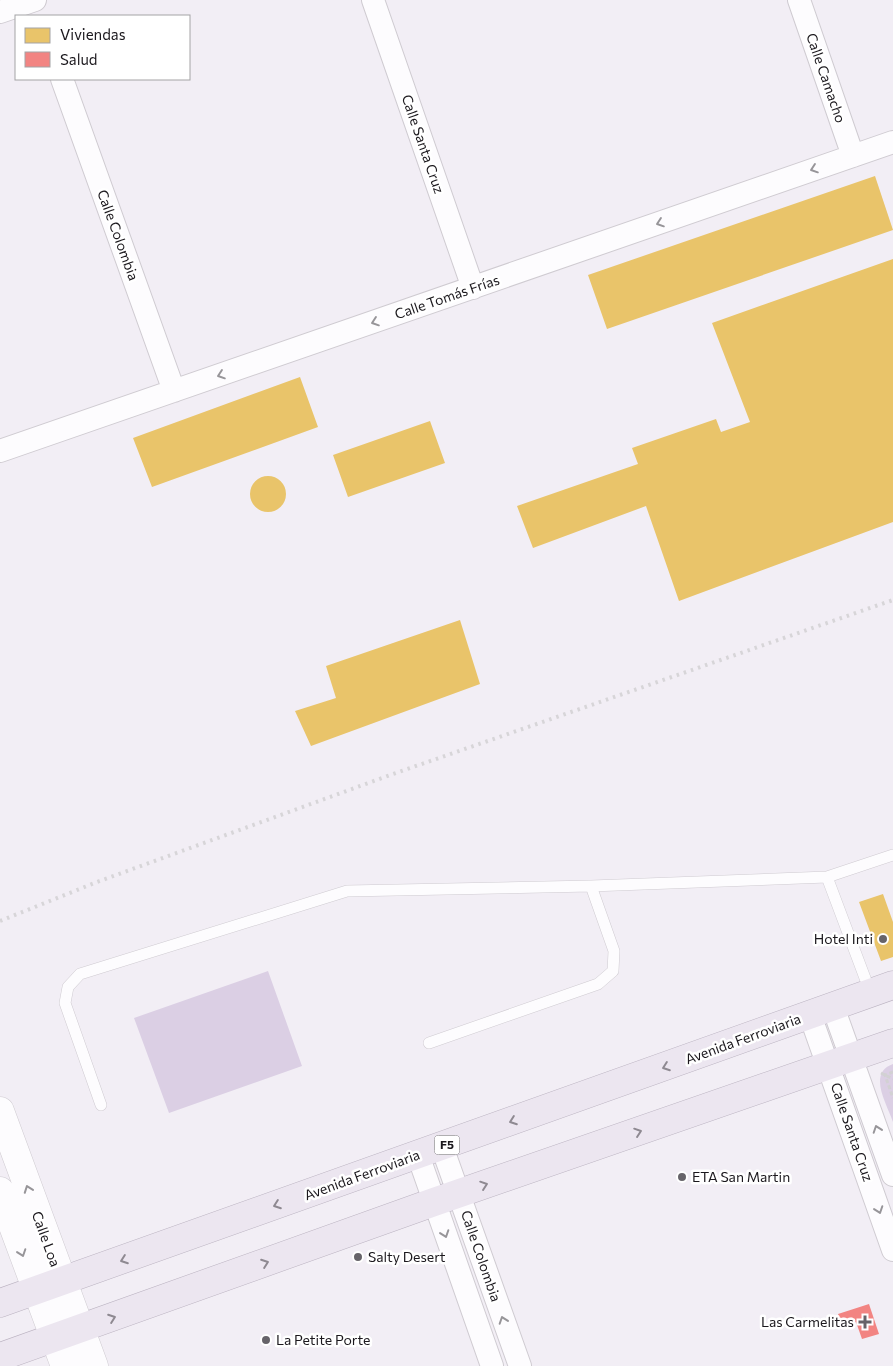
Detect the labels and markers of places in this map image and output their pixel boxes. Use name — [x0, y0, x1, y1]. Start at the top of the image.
place label: Hotel Inti — [814, 930, 873, 947]
marker: Hotel Inti — [877, 933, 889, 945]
place label: ETA San Martin — [692, 1168, 790, 1185]
marker: ETA San Martin — [676, 1171, 688, 1183]
place label: Salty Desert — [368, 1248, 446, 1265]
marker: Salty Desert — [352, 1251, 364, 1263]
place label: Las Carmelitas — [761, 1313, 854, 1330]
marker: Las Carmelitas — [858, 1315, 872, 1329]
place label: La Petite Porte — [276, 1331, 370, 1348]
marker: La Petite Porte — [260, 1334, 272, 1346]

